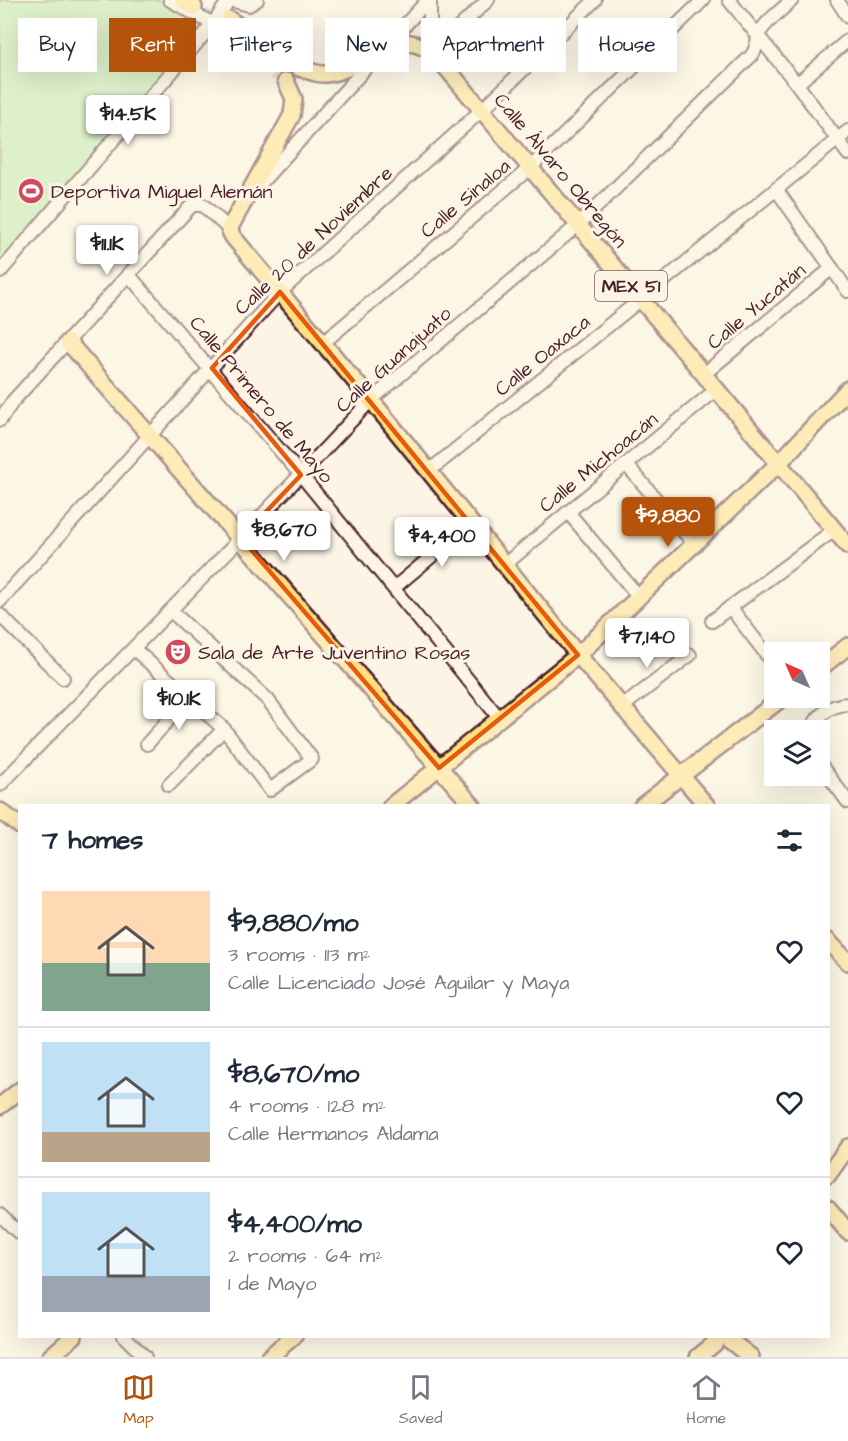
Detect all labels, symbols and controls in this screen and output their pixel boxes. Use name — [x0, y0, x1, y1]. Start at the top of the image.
chip: Buy — [18, 18, 97, 72]
chip: Rent — [109, 18, 196, 72]
chip: Filters — [208, 18, 313, 72]
chip: New — [325, 18, 409, 72]
chip: Apartment — [421, 18, 566, 72]
chip: House — [578, 18, 677, 72]
street label: Calle Álvaro Obregón — [486, 87, 633, 255]
pin: $14.5K — [79, 95, 177, 146]
text: $14.5K — [100, 100, 156, 128]
street label: Calle Sinaloa — [414, 153, 517, 245]
street label: Calle 20 de Noviembre — [228, 160, 399, 322]
sports icon: Deportiva Miguel Alemán — [16, 176, 46, 206]
place label: Deportiva Miguel Alemán — [51, 178, 272, 207]
pin: $11.1K — [58, 225, 156, 276]
text: $11.1K — [90, 230, 124, 258]
street label: Calle Yucatán — [701, 257, 812, 357]
road number: MEX 51 — [595, 271, 667, 301]
street label: Calle Guanajuato — [330, 300, 458, 419]
street label: Calle Oaxaca — [489, 309, 596, 403]
street label: Calle Primero de Mayo — [182, 310, 340, 490]
street label: Calle Michoacán — [533, 406, 664, 520]
pin: $9,880 — [619, 497, 717, 548]
text: $9,880 — [636, 502, 700, 530]
pin: $8,670 — [235, 511, 333, 562]
text: $8,670 — [251, 516, 317, 544]
pin: $4,400 — [393, 517, 491, 568]
text: $4,400 — [408, 522, 476, 550]
pin: $7,140 — [598, 618, 696, 669]
text: $7,140 — [619, 623, 675, 651]
theatre icon: Sala de Arte Juventino Rosas — [163, 637, 193, 667]
place label: Sala de Arte Juventino Rosas — [198, 639, 470, 667]
north arrow — [764, 642, 830, 708]
map controls — [764, 642, 830, 786]
pin: $10.1K — [130, 680, 228, 731]
text: $10.1K — [157, 685, 201, 713]
button: layers — [764, 720, 830, 786]
text: 7 homes — [42, 822, 143, 858]
icon: filters — [773, 824, 806, 857]
text: $9,880/mo — [228, 905, 359, 941]
icon: home — [90, 915, 162, 987]
icon: heart — [773, 935, 806, 968]
text: 3 rooms · 113 m² — [228, 941, 371, 969]
text: Calle Licenciado José Aguilar y Maya — [228, 969, 569, 997]
text: $8,670/mo — [228, 1056, 359, 1092]
icon: home — [90, 1066, 162, 1138]
icon: heart — [773, 1086, 806, 1119]
text: 4 rooms · 128 m² — [228, 1092, 386, 1120]
text: Calle Hermanos Aldama — [228, 1120, 439, 1148]
text: $4,400/mo — [228, 1206, 362, 1242]
icon: home — [90, 1216, 162, 1288]
icon: heart — [773, 1236, 806, 1269]
text: 2 rooms · 64 m² — [228, 1242, 383, 1270]
text: 1 de Mayo — [228, 1270, 317, 1298]
tab: Map — [122, 1371, 155, 1429]
tab: Saved — [399, 1371, 442, 1429]
tab: Home — [686, 1371, 726, 1429]

